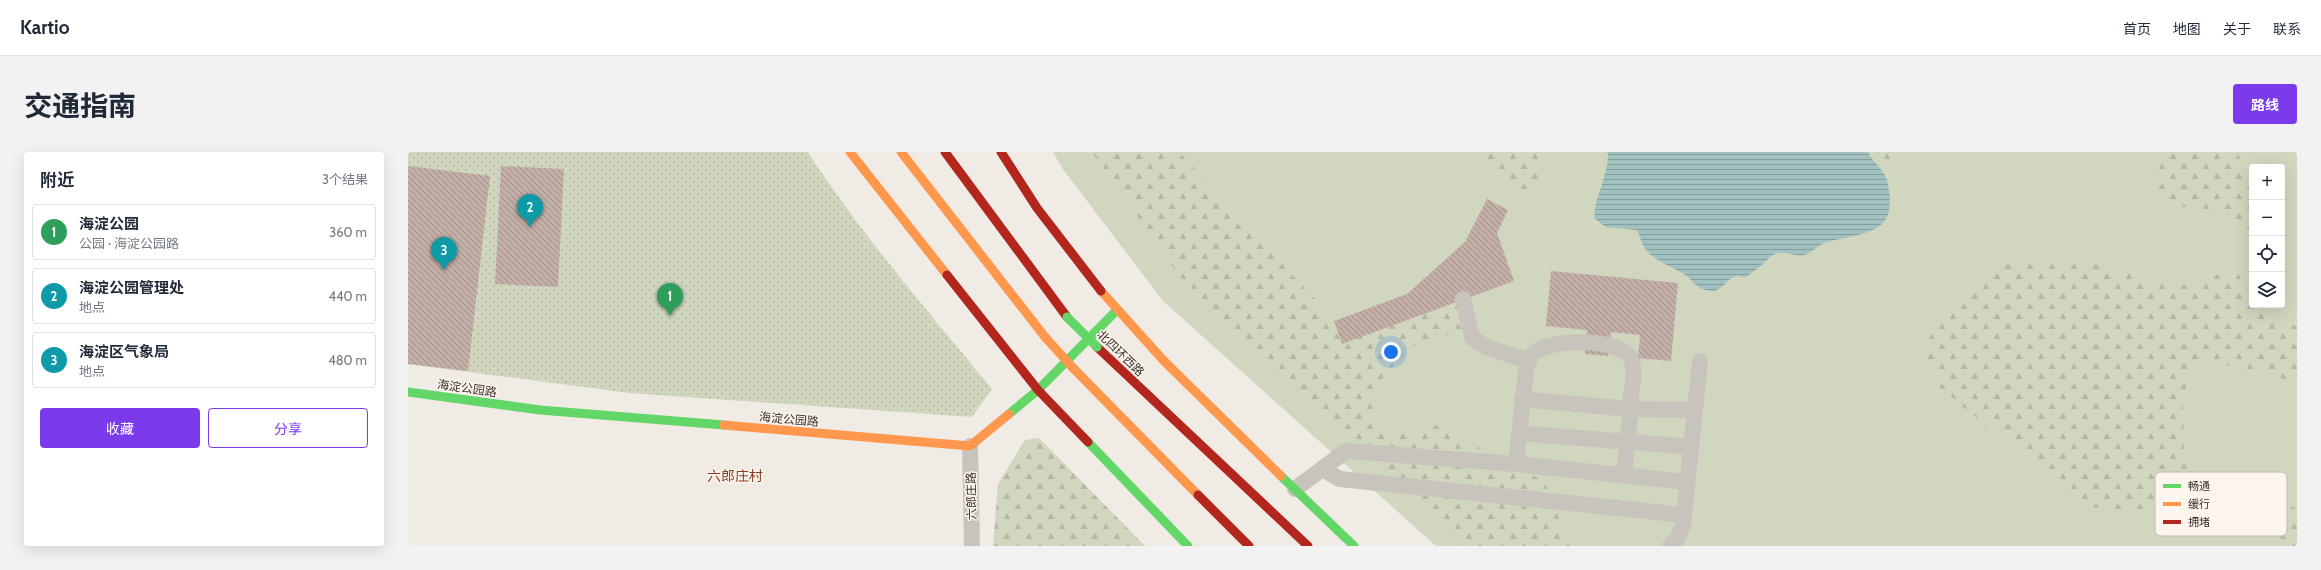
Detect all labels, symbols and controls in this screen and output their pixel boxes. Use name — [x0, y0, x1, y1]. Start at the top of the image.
text: Kartio — [20, 16, 69, 39]
text: 首页 — [2123, 20, 2151, 38]
text: 地图 — [2173, 20, 2201, 38]
text: 关于 — [2223, 20, 2251, 38]
text: 联系 — [2273, 20, 2301, 38]
button: 路线 — [2233, 84, 2297, 124]
text: 交通指南 — [24, 89, 136, 123]
map controls — [2249, 164, 2285, 308]
button: + — [2249, 164, 2285, 200]
text: 附近 — [40, 170, 74, 190]
text: 3个结果 — [322, 171, 368, 187]
pin: 2 — [517, 194, 543, 227]
button: − — [2249, 200, 2285, 236]
text: 海淀公园 — [79, 215, 139, 233]
text: 1 — [52, 224, 56, 240]
text: 360 m — [329, 224, 367, 240]
text: 公园 · 海淀公园路 — [79, 235, 179, 251]
button: locate — [2249, 236, 2285, 272]
pin: 3 — [431, 237, 457, 270]
button: layers — [2249, 272, 2285, 308]
text: 海淀公园管理处 — [79, 279, 184, 297]
pin: 1 — [657, 283, 683, 316]
text: 2 — [51, 288, 57, 304]
text: 440 m — [329, 288, 367, 304]
text: 地点 — [79, 299, 105, 315]
street label: 北四环西路 — [1094, 327, 1148, 379]
your location — [1381, 342, 1401, 362]
text: 海淀区气象局 — [79, 343, 169, 361]
text: 3 — [50, 352, 58, 368]
text: 480 m — [328, 352, 367, 368]
text: 地点 — [79, 363, 105, 379]
street label: 海淀公园路 — [436, 376, 498, 400]
button: 收藏 — [40, 408, 200, 448]
button: 分享 — [208, 408, 368, 448]
street label: 海淀公园路 — [758, 409, 820, 429]
district label: 六郎庄村 — [707, 467, 763, 485]
street label: 六郎庄路 — [963, 472, 979, 520]
legend — [2155, 472, 2287, 536]
text: 畅通 — [2188, 479, 2210, 493]
text: 缓行 — [2188, 497, 2210, 511]
text: 拥堵 — [2188, 515, 2210, 529]

